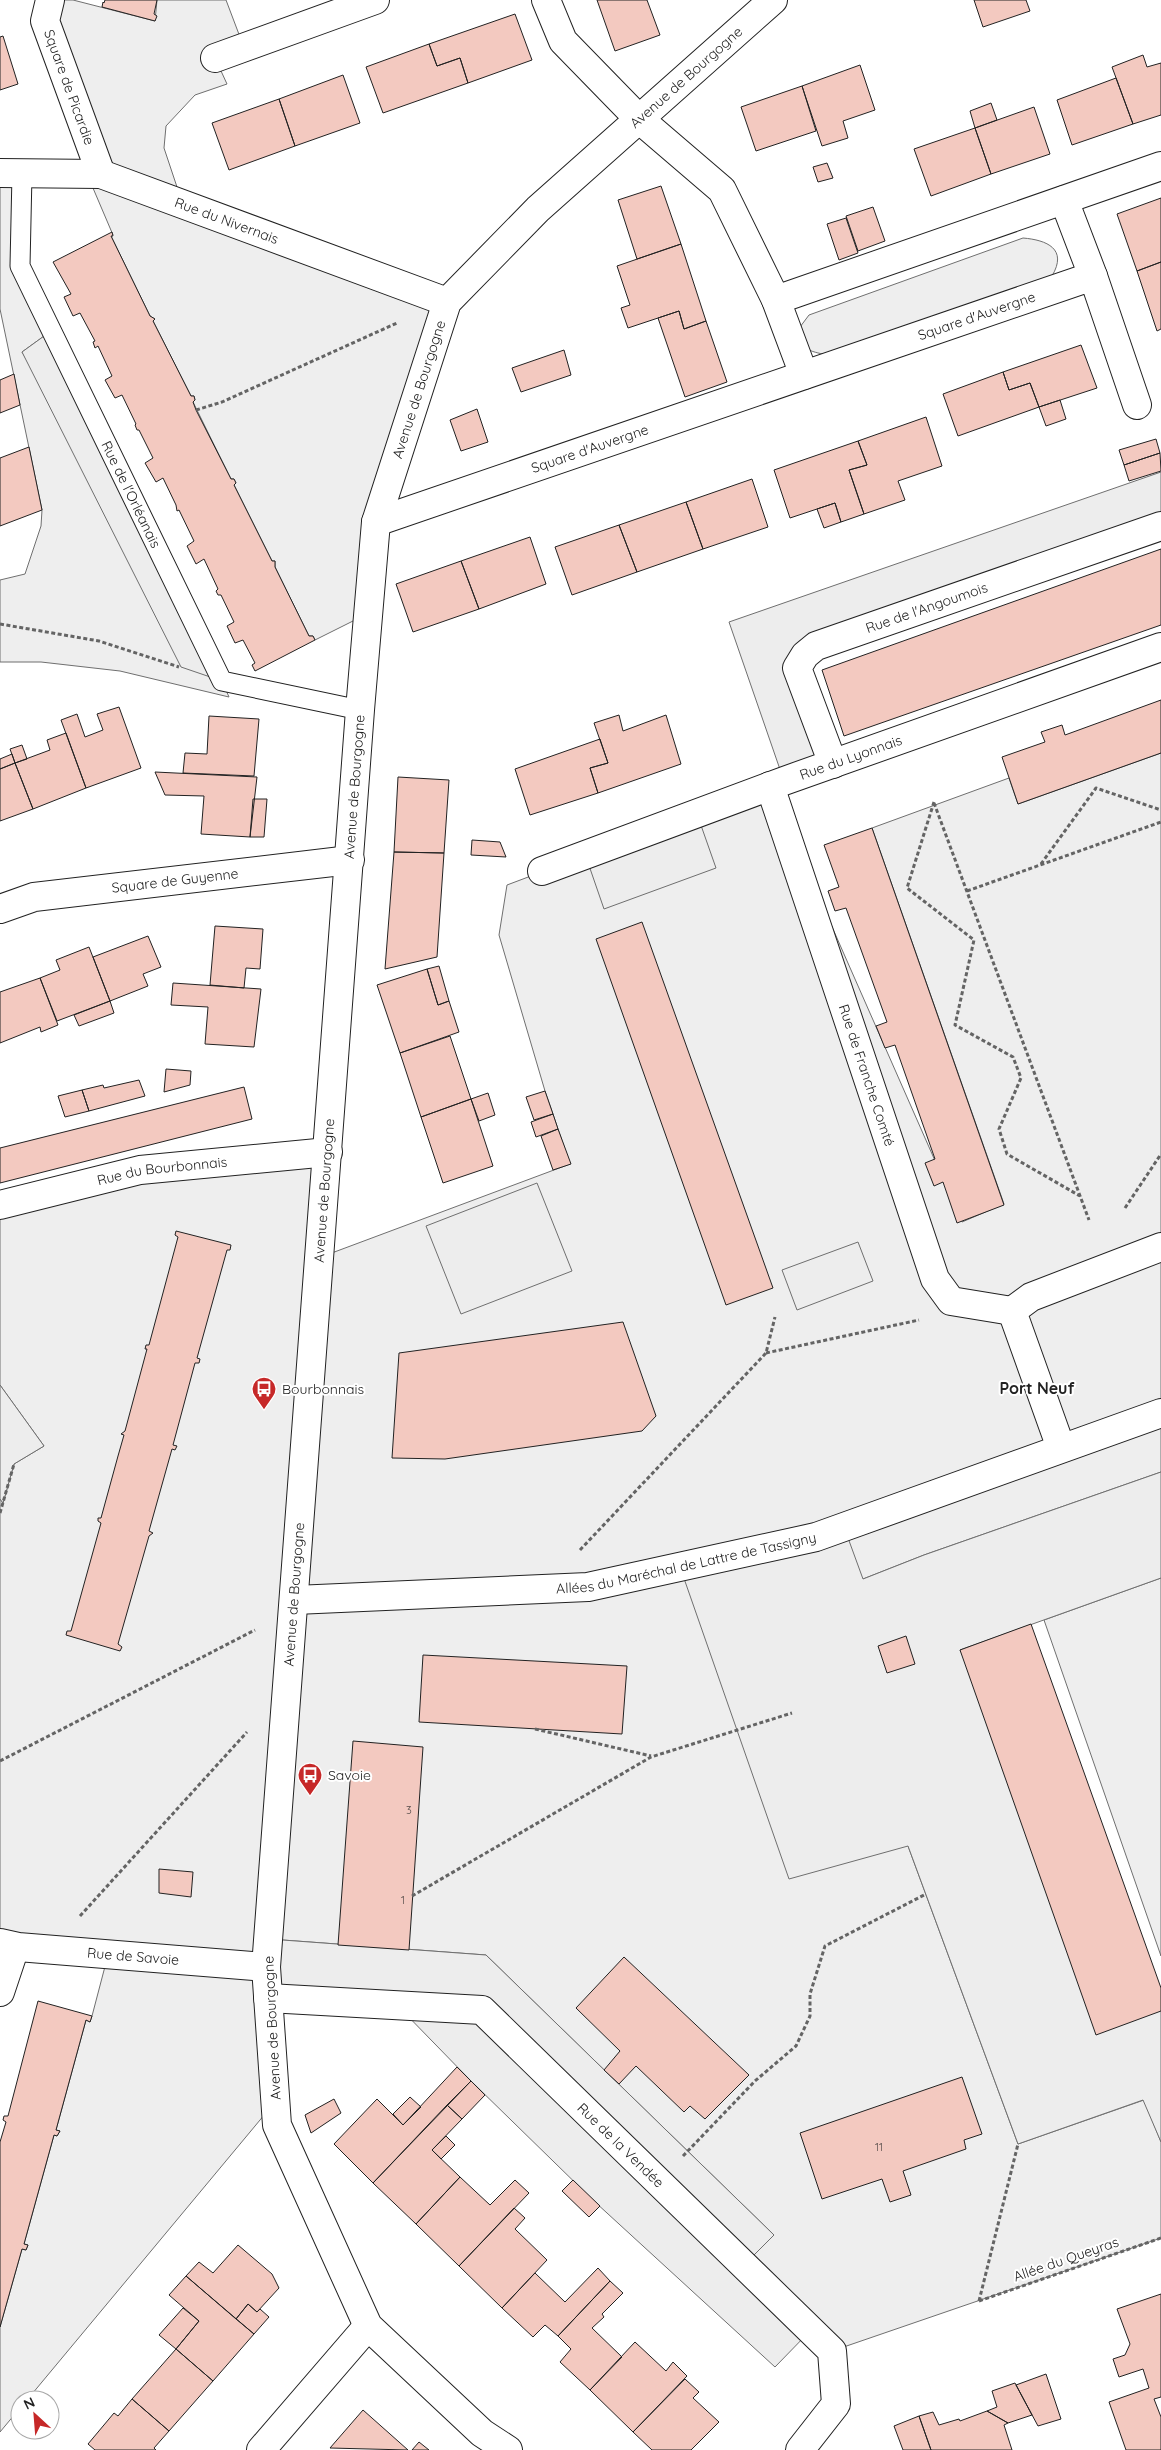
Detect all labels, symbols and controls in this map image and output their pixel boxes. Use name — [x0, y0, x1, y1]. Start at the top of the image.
street label: Avenue de Bourgogne — [626, 23, 746, 132]
street label: Square de Picardie — [40, 27, 99, 147]
street label: Rue du Nivernais — [172, 193, 281, 248]
street label: Square d'Auvergne — [916, 287, 1038, 344]
street label: Avenue de Bourgogne — [388, 318, 450, 461]
street label: Square d'Auvergne — [529, 420, 651, 477]
street label: Rue de l'Orléanais — [97, 438, 165, 551]
street label: Rue de l'Angoumois — [863, 578, 990, 637]
street label: Avenue de Bourgogne — [340, 714, 369, 859]
street label: Rue du Lyonnais — [797, 731, 904, 784]
street label: Square de Guyenne — [111, 864, 239, 897]
street label: Rue de Franche Comté — [835, 1002, 899, 1149]
street label: Avenue de Bourgogne — [310, 1118, 338, 1263]
street label: Rue du Bourbonnais — [95, 1153, 228, 1189]
bus stop icon: Bourbonnais — [251, 1376, 277, 1410]
district label: Port Neuf — [999, 1378, 1075, 1398]
place label: Bourbonnais — [282, 1380, 364, 1398]
street label: Avenue de Bourgogne — [279, 1522, 308, 1667]
street label: Allées du Maréchal de Lattre de Tassigny — [556, 1528, 818, 1597]
bus stop icon: Savoie — [297, 1762, 323, 1796]
place label: Savoie — [328, 1766, 371, 1784]
house number: 3 — [406, 1803, 412, 1817]
house number: 1 — [401, 1893, 405, 1907]
street label: Rue de Savoie — [87, 1944, 180, 1969]
street label: Avenue de Bourgogne — [259, 1955, 285, 2101]
street label: Rue de la Vendée — [574, 2099, 668, 2191]
house number: 11 — [875, 2140, 883, 2154]
street label: Allée du Queyras — [1011, 2233, 1121, 2285]
north arrow — [10, 2390, 60, 2440]
text: N — [21, 2393, 38, 2414]

